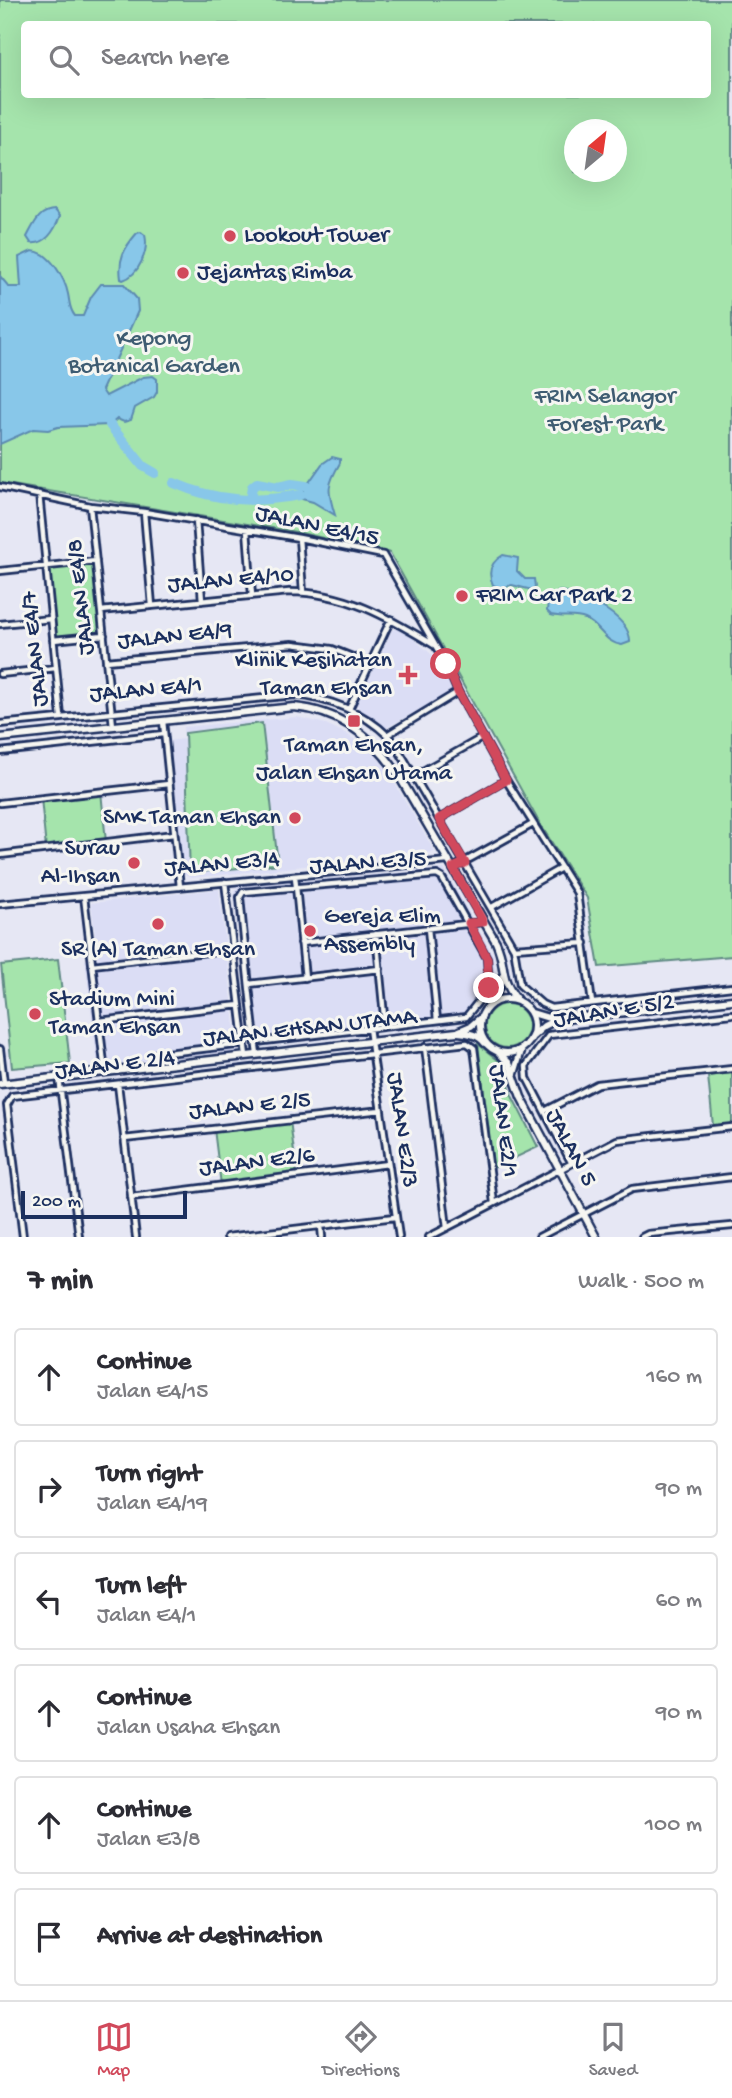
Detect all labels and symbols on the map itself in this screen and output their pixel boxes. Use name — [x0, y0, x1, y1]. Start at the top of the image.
north arrow — [564, 119, 627, 182]
place label: Lookout Tower — [244, 222, 391, 251]
marker: Lookout Tower — [222, 228, 238, 244]
place label: Jejantas Rimba — [197, 259, 353, 288]
marker: Jejantas Rimba — [175, 265, 191, 281]
park label: Kepong Botanical Garden — [67, 325, 240, 382]
park label: FRIM Selangor Forest Park — [533, 383, 678, 440]
street label: JALAN E4/15 — [253, 500, 381, 554]
street label: JALAN E4/8 — [61, 538, 103, 656]
street label: JALAN E4/10 — [167, 561, 295, 601]
place label: FRIM Car Park 2 — [475, 582, 633, 611]
marker: FRIM Car Park 2 — [454, 588, 470, 604]
street label: JALAN E4/7 — [15, 589, 56, 708]
street label: JALAN E4/9 — [116, 617, 234, 657]
place label: Klinik Kesihatan Taman Ehsan — [235, 647, 393, 704]
route start — [430, 648, 461, 679]
marker: Klinik Kesihatan Taman Ehsan — [398, 665, 418, 685]
street label: JALAN E4/1 — [88, 672, 204, 710]
marker: Taman Ehsan, Jalan Ehsan Utama — [346, 713, 362, 729]
place label: Taman Ehsan, Jalan Ehsan Utama — [256, 732, 453, 789]
place label: SMK Taman Ehsan — [103, 804, 282, 833]
marker: SMK Taman Ehsan — [287, 810, 303, 826]
place label: Surau Al-Ihsan — [41, 835, 121, 892]
street label: JALAN E3/4 — [163, 845, 282, 884]
street label: JALAN E3/5 — [309, 845, 427, 883]
marker: Surau Al-Ihsan — [126, 855, 142, 871]
place label: Gereja Elim Assembly — [324, 903, 441, 960]
marker: SR (A) Taman Ehsan — [150, 916, 166, 932]
marker: Gereja Elim Assembly — [302, 923, 318, 939]
place label: SR (A) Taman Ehsan — [61, 936, 256, 965]
route end — [473, 972, 504, 1003]
place label: Stadium Mini Taman Ehsan — [47, 986, 181, 1043]
street label: JALAN E 5/2 — [551, 988, 677, 1036]
street label: JALAN EHSAN UTAMA — [202, 1003, 420, 1055]
marker: Stadium Mini Taman Ehsan — [27, 1006, 43, 1022]
street label: JALAN E 2/4 — [53, 1044, 177, 1088]
street label: JALAN E2/1 — [481, 1063, 523, 1179]
street label: JALAN E2/3 — [379, 1070, 423, 1190]
street label: JALAN E 2/5 — [188, 1086, 312, 1128]
street label: JALAN 5 — [538, 1104, 602, 1192]
street label: JALAN E2/6 — [198, 1141, 317, 1184]
scale bar — [21, 1188, 187, 1220]

